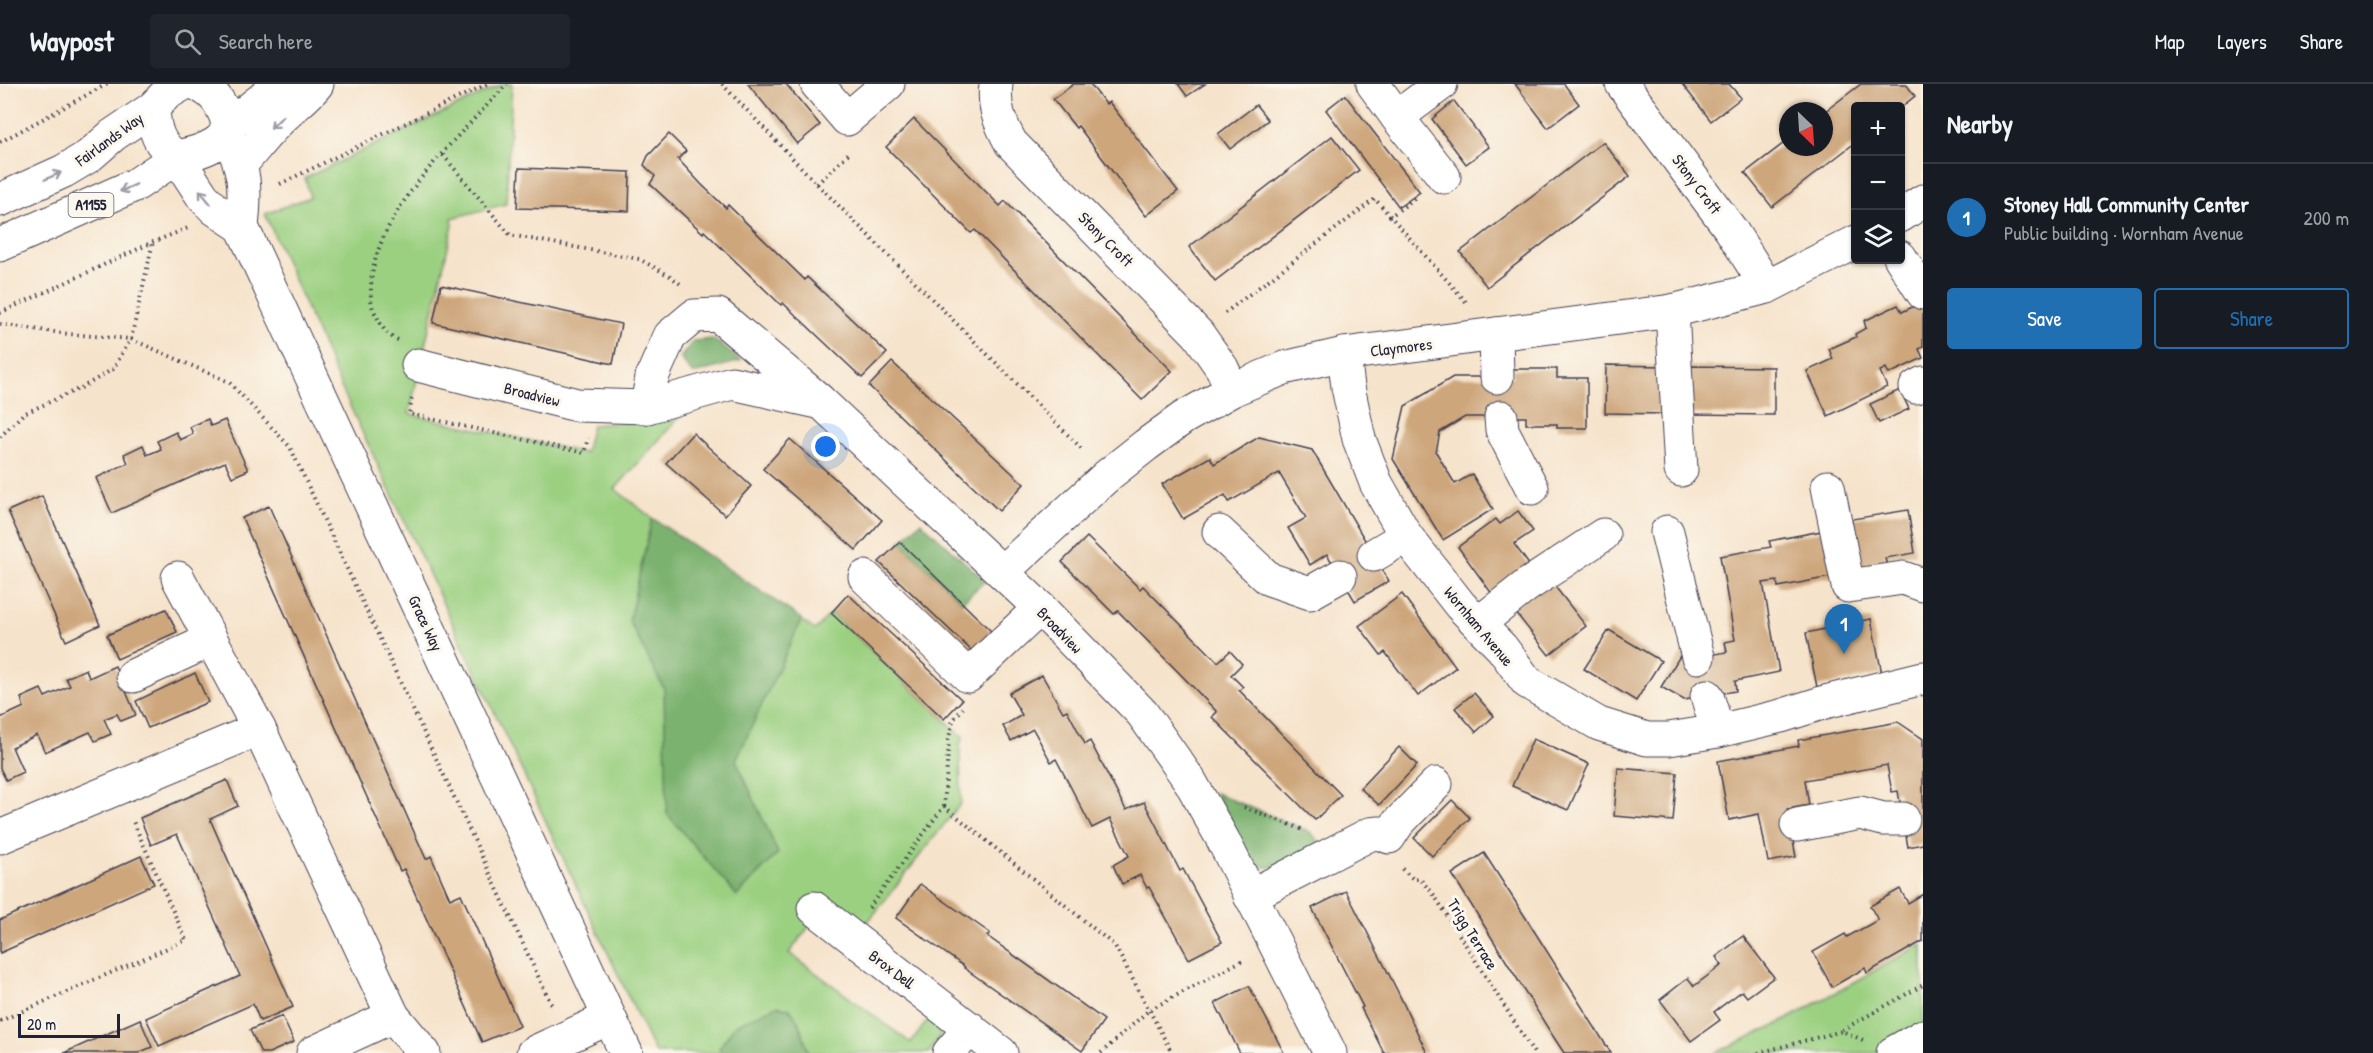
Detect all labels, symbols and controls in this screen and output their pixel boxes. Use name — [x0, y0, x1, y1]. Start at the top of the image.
search box — [150, 14, 570, 68]
text: Waypost — [30, 22, 114, 60]
icon: search — [171, 25, 204, 58]
text: Search here — [219, 26, 313, 56]
text: Map — [2155, 27, 2184, 56]
text: Layers — [2217, 27, 2267, 56]
text: Share — [2300, 27, 2343, 56]
north arrow — [1779, 102, 1833, 156]
map controls — [1851, 102, 1905, 264]
button: + — [1851, 102, 1905, 156]
text: Nearby — [1947, 106, 2013, 141]
street label: Fairlands Way — [70, 107, 148, 172]
one-way arrow — [270, 115, 285, 130]
street label: Stony Croft — [1667, 150, 1727, 219]
button: − — [1851, 156, 1905, 210]
one-way arrow — [44, 169, 62, 181]
one-way arrow — [119, 183, 138, 194]
one-way arrow — [198, 189, 211, 205]
text: Stoney Hall Community Center — [2004, 189, 2249, 219]
road number: A1155 — [68, 193, 113, 217]
text: 1 — [1963, 204, 1970, 231]
text: 200 m — [2304, 204, 2349, 231]
street label: Stony Croft — [1074, 207, 1139, 272]
button: layers — [1851, 210, 1905, 264]
text: Public building · Wornham Avenue — [2004, 219, 2244, 246]
button: Save — [1947, 288, 2142, 349]
button: Share — [2154, 288, 2349, 349]
street label: Claymores — [1369, 332, 1433, 362]
street label: Broadview — [502, 376, 562, 412]
your location — [811, 432, 840, 461]
street label: Wornham Avenue — [1439, 581, 1519, 671]
street label: Grace Way — [404, 591, 449, 655]
street label: Broadview — [1032, 602, 1088, 658]
pin: 1 — [1824, 604, 1864, 654]
street label: Trigg Terrace — [1442, 894, 1504, 974]
street label: Brox Dell — [864, 944, 920, 994]
scale bar — [18, 1011, 120, 1038]
text: 20 m — [27, 1013, 56, 1035]

